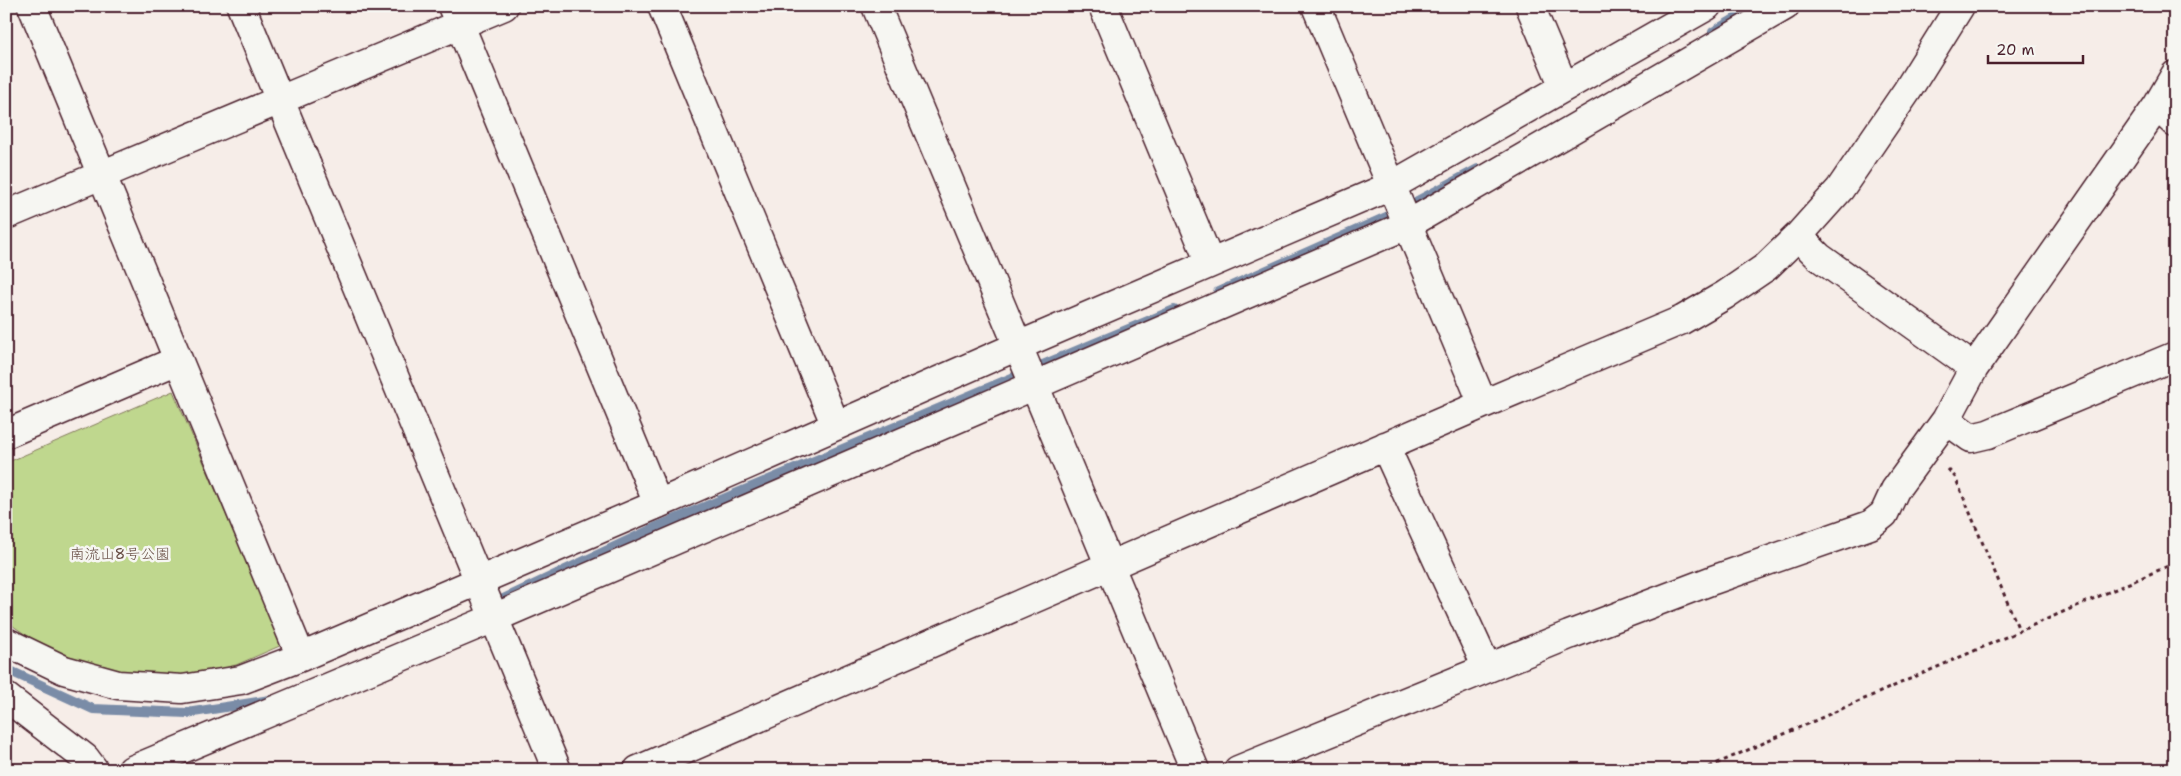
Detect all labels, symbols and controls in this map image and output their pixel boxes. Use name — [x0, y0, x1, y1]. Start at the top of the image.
scale bar — [1988, 32, 2084, 64]
text: 20 m — [1996, 40, 2035, 60]
park label: 南流山8号公園 — [70, 544, 170, 564]

